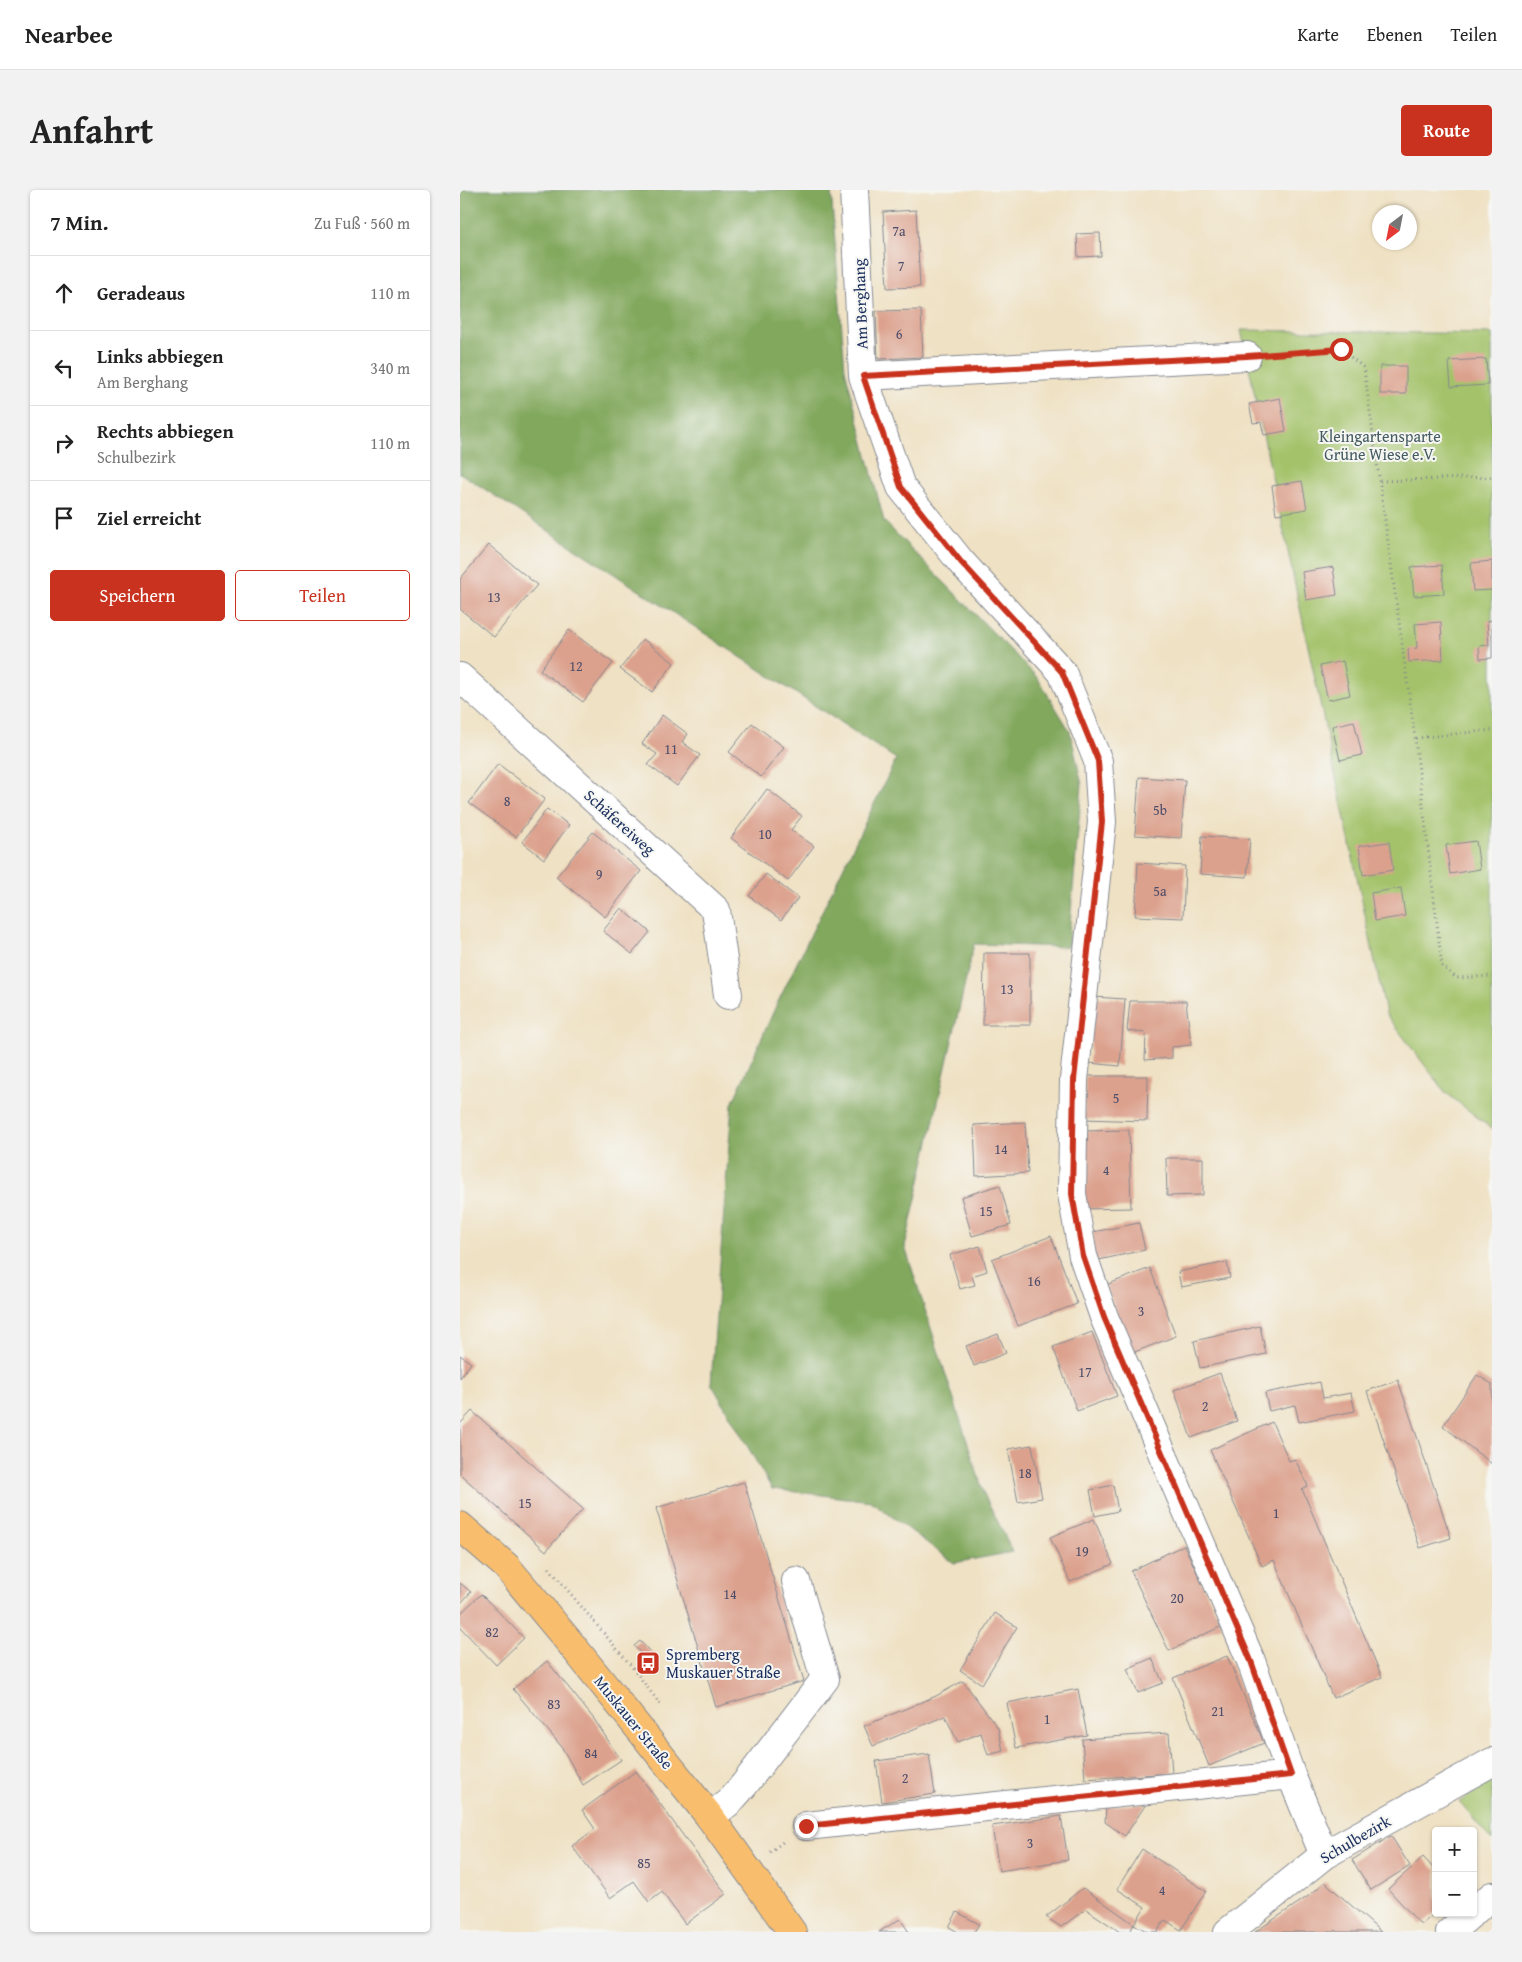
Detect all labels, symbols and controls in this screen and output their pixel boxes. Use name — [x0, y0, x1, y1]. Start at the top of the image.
text: Nearbee — [25, 17, 113, 52]
text: Karte — [1298, 21, 1339, 48]
text: Ebenen — [1367, 21, 1423, 48]
text: Teilen — [1451, 21, 1497, 48]
text: Anfahrt — [30, 105, 153, 156]
button: Route — [1401, 105, 1492, 156]
north arrow — [1372, 205, 1417, 250]
text: 7 Min. — [50, 207, 108, 238]
text: Zu Fuß · 560 m — [314, 211, 410, 235]
house number: 7a — [892, 221, 906, 241]
house number: 7 — [898, 256, 905, 276]
street label: Am Berghang — [846, 258, 874, 350]
icon: ahead — [50, 279, 78, 307]
text: Geradeaus — [97, 279, 185, 307]
text: 110 m — [370, 281, 410, 305]
house number: 6 — [896, 324, 903, 344]
route start — [1330, 338, 1353, 361]
text: Links abbiegen — [97, 342, 223, 370]
icon: left — [50, 354, 78, 382]
text: 340 m — [370, 356, 410, 380]
text: Am Berghang — [97, 370, 188, 394]
text: Rechts abbiegen — [97, 417, 234, 445]
park label: Kleingartensparte Grüne Wiese e.V. — [1319, 424, 1441, 466]
icon: right — [50, 429, 78, 457]
text: 110 m — [370, 431, 410, 455]
text: Schulbezirk — [97, 445, 176, 469]
icon: arrive — [50, 504, 78, 532]
text: Ziel erreicht — [97, 504, 201, 532]
button: Speichern — [50, 570, 225, 621]
button: Teilen — [235, 570, 410, 621]
house number: 13 — [487, 587, 501, 607]
house number: 12 — [569, 656, 583, 676]
house number: 11 — [664, 739, 678, 759]
street label: Schäfereiweg — [579, 783, 661, 861]
house number: 8 — [504, 791, 511, 811]
house number: 5b — [1153, 800, 1167, 820]
house number: 10 — [758, 824, 772, 844]
house number: 9 — [596, 864, 603, 884]
house number: 5a — [1153, 881, 1167, 901]
house number: 13 — [1000, 979, 1014, 999]
house number: 5 — [1113, 1088, 1119, 1108]
house number: 14 — [994, 1139, 1008, 1159]
house number: 4 — [1103, 1160, 1110, 1180]
house number: 15 — [979, 1201, 993, 1221]
house number: 16 — [1027, 1271, 1041, 1291]
house number: 3 — [1138, 1301, 1144, 1321]
house number: 17 — [1078, 1362, 1092, 1382]
house number: 2 — [1202, 1396, 1208, 1416]
house number: 18 — [1018, 1463, 1032, 1483]
house number: 15 — [518, 1493, 532, 1513]
house number: 1 — [1273, 1503, 1279, 1523]
house number: 19 — [1075, 1541, 1089, 1561]
house number: 14 — [723, 1584, 737, 1604]
house number: 20 — [1170, 1588, 1184, 1608]
house number: 82 — [485, 1622, 499, 1642]
place label: Spremberg Muskauer Straße — [666, 1642, 780, 1684]
bus stop icon: Spremberg Muskauer Straße — [635, 1650, 661, 1676]
street label: Muskauer Straße — [589, 1670, 679, 1774]
house number: 83 — [547, 1694, 561, 1714]
house number: 21 — [1211, 1701, 1225, 1721]
house number: 1 — [1044, 1709, 1050, 1729]
house number: 84 — [584, 1743, 598, 1763]
house number: 2 — [902, 1768, 908, 1788]
street label: Schulbezirk — [1315, 1808, 1396, 1869]
route end — [795, 1815, 818, 1838]
map controls — [1432, 1827, 1477, 1917]
button: + — [1432, 1827, 1477, 1872]
house number: 3 — [1027, 1833, 1033, 1853]
house number: 85 — [637, 1853, 651, 1873]
button: − — [1432, 1872, 1477, 1917]
house number: 4 — [1159, 1880, 1166, 1900]

